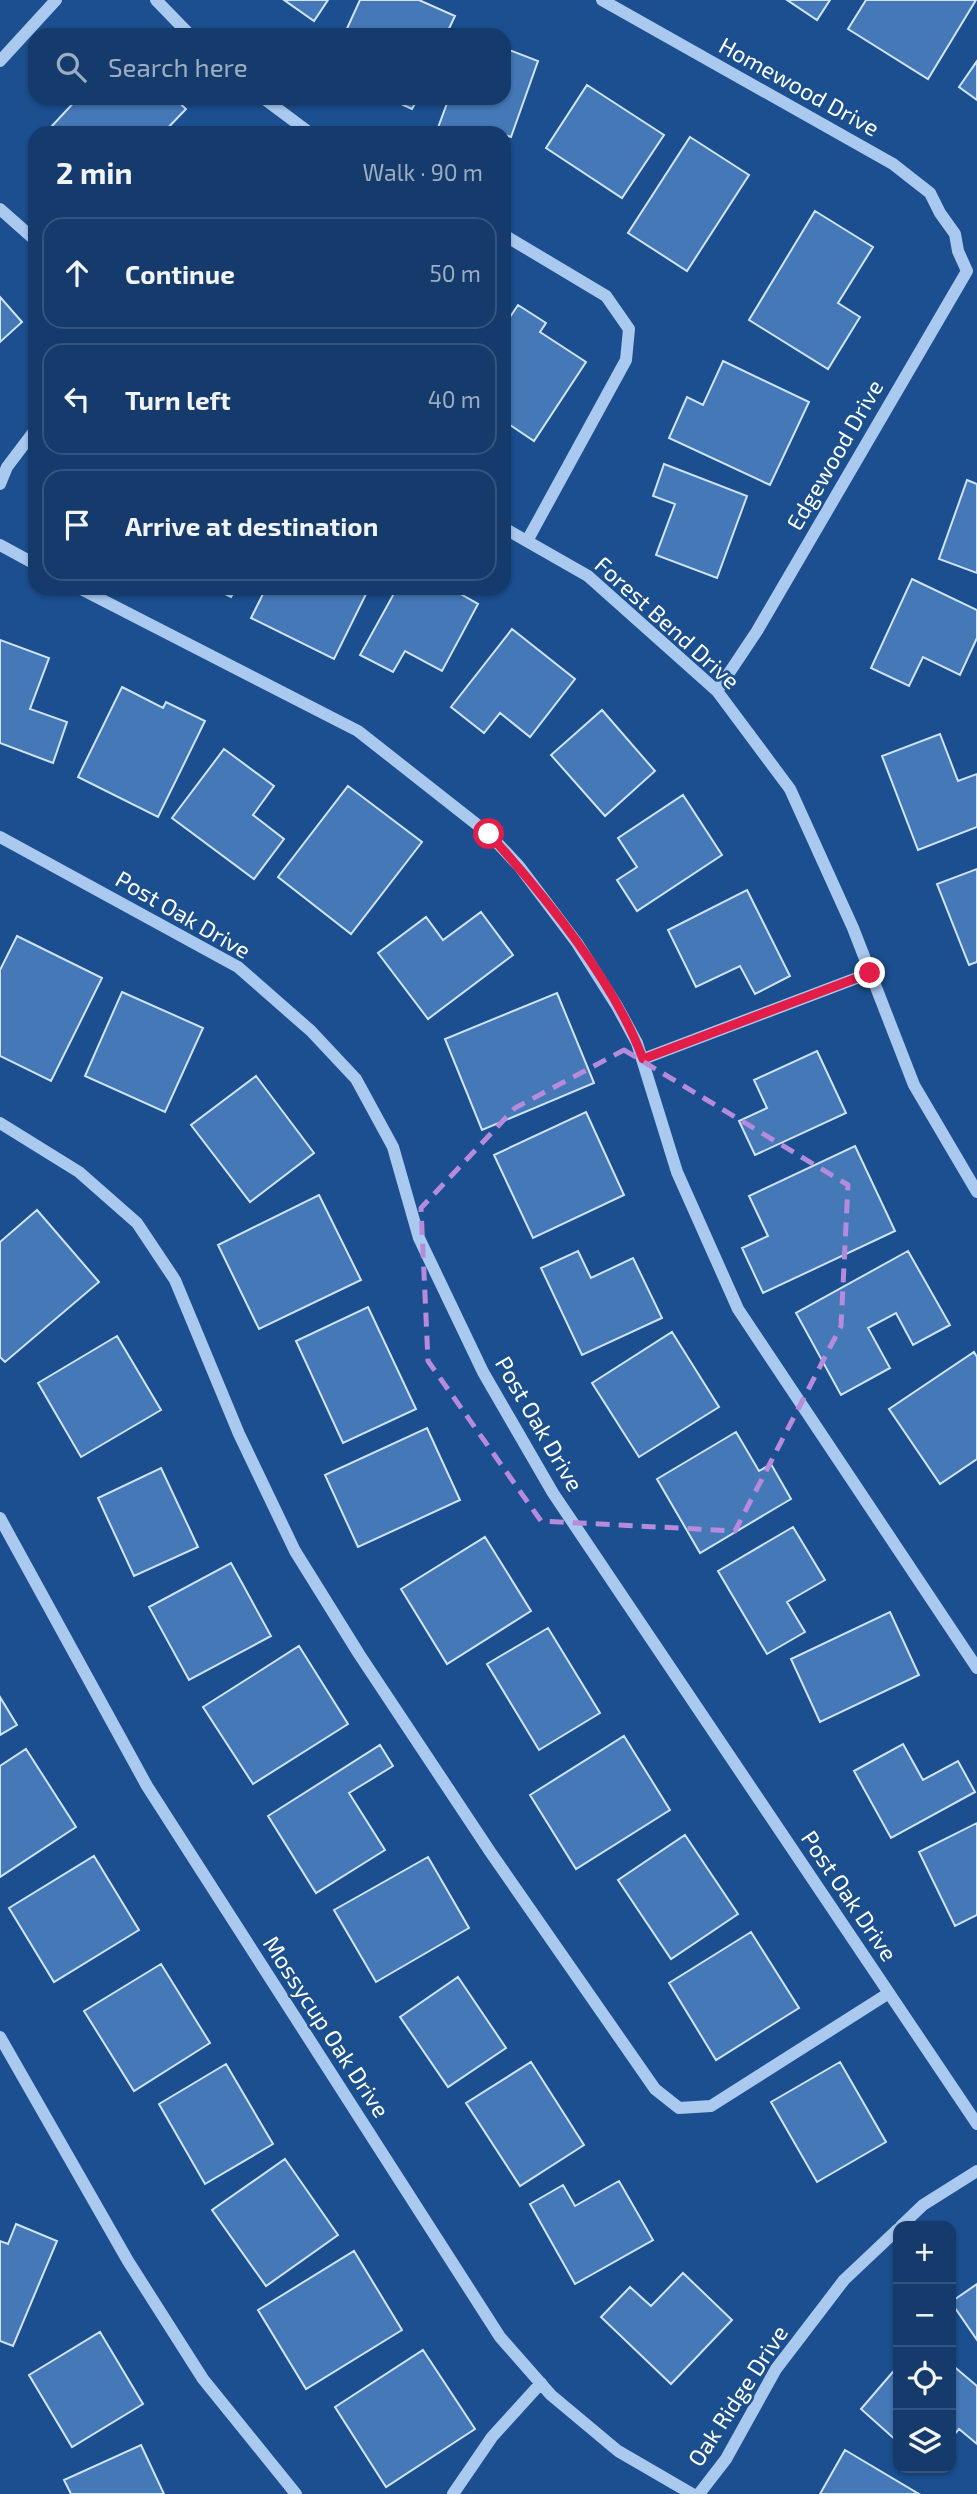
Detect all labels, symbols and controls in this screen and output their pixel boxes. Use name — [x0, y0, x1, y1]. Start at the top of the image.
search box — [28, 28, 511, 105]
street label: Homewood Drive — [714, 31, 884, 142]
icon: search — [52, 48, 90, 86]
text: Search here — [108, 51, 248, 82]
text: 2 min — [56, 154, 133, 190]
text: Walk · 90 m — [363, 158, 483, 186]
icon: ahead — [58, 254, 96, 292]
text: Continue — [125, 258, 235, 289]
text: 50 m — [430, 259, 481, 287]
street label: Edgewood Drive — [780, 374, 889, 535]
icon: left — [58, 380, 96, 418]
text: Turn left — [125, 384, 231, 415]
text: 40 m — [428, 385, 481, 413]
icon: arrive — [58, 506, 96, 544]
text: Arrive at destination — [125, 510, 378, 541]
street label: Forest Bend Drive — [590, 550, 746, 694]
route start — [473, 818, 504, 849]
street label: Post Oak Drive — [111, 864, 256, 964]
route end — [854, 957, 885, 988]
street label: Post Oak Drive — [490, 1351, 590, 1496]
street label: Post Oak Drive — [796, 1825, 904, 1966]
street label: Mossycup Oak Drive — [258, 1931, 396, 2122]
map controls — [893, 2221, 956, 2473]
button: + — [893, 2221, 956, 2284]
button: − — [893, 2284, 956, 2347]
street label: Oak Ridge Drive — [681, 2320, 793, 2471]
button: locate — [893, 2347, 956, 2410]
button: layers — [893, 2410, 956, 2473]

